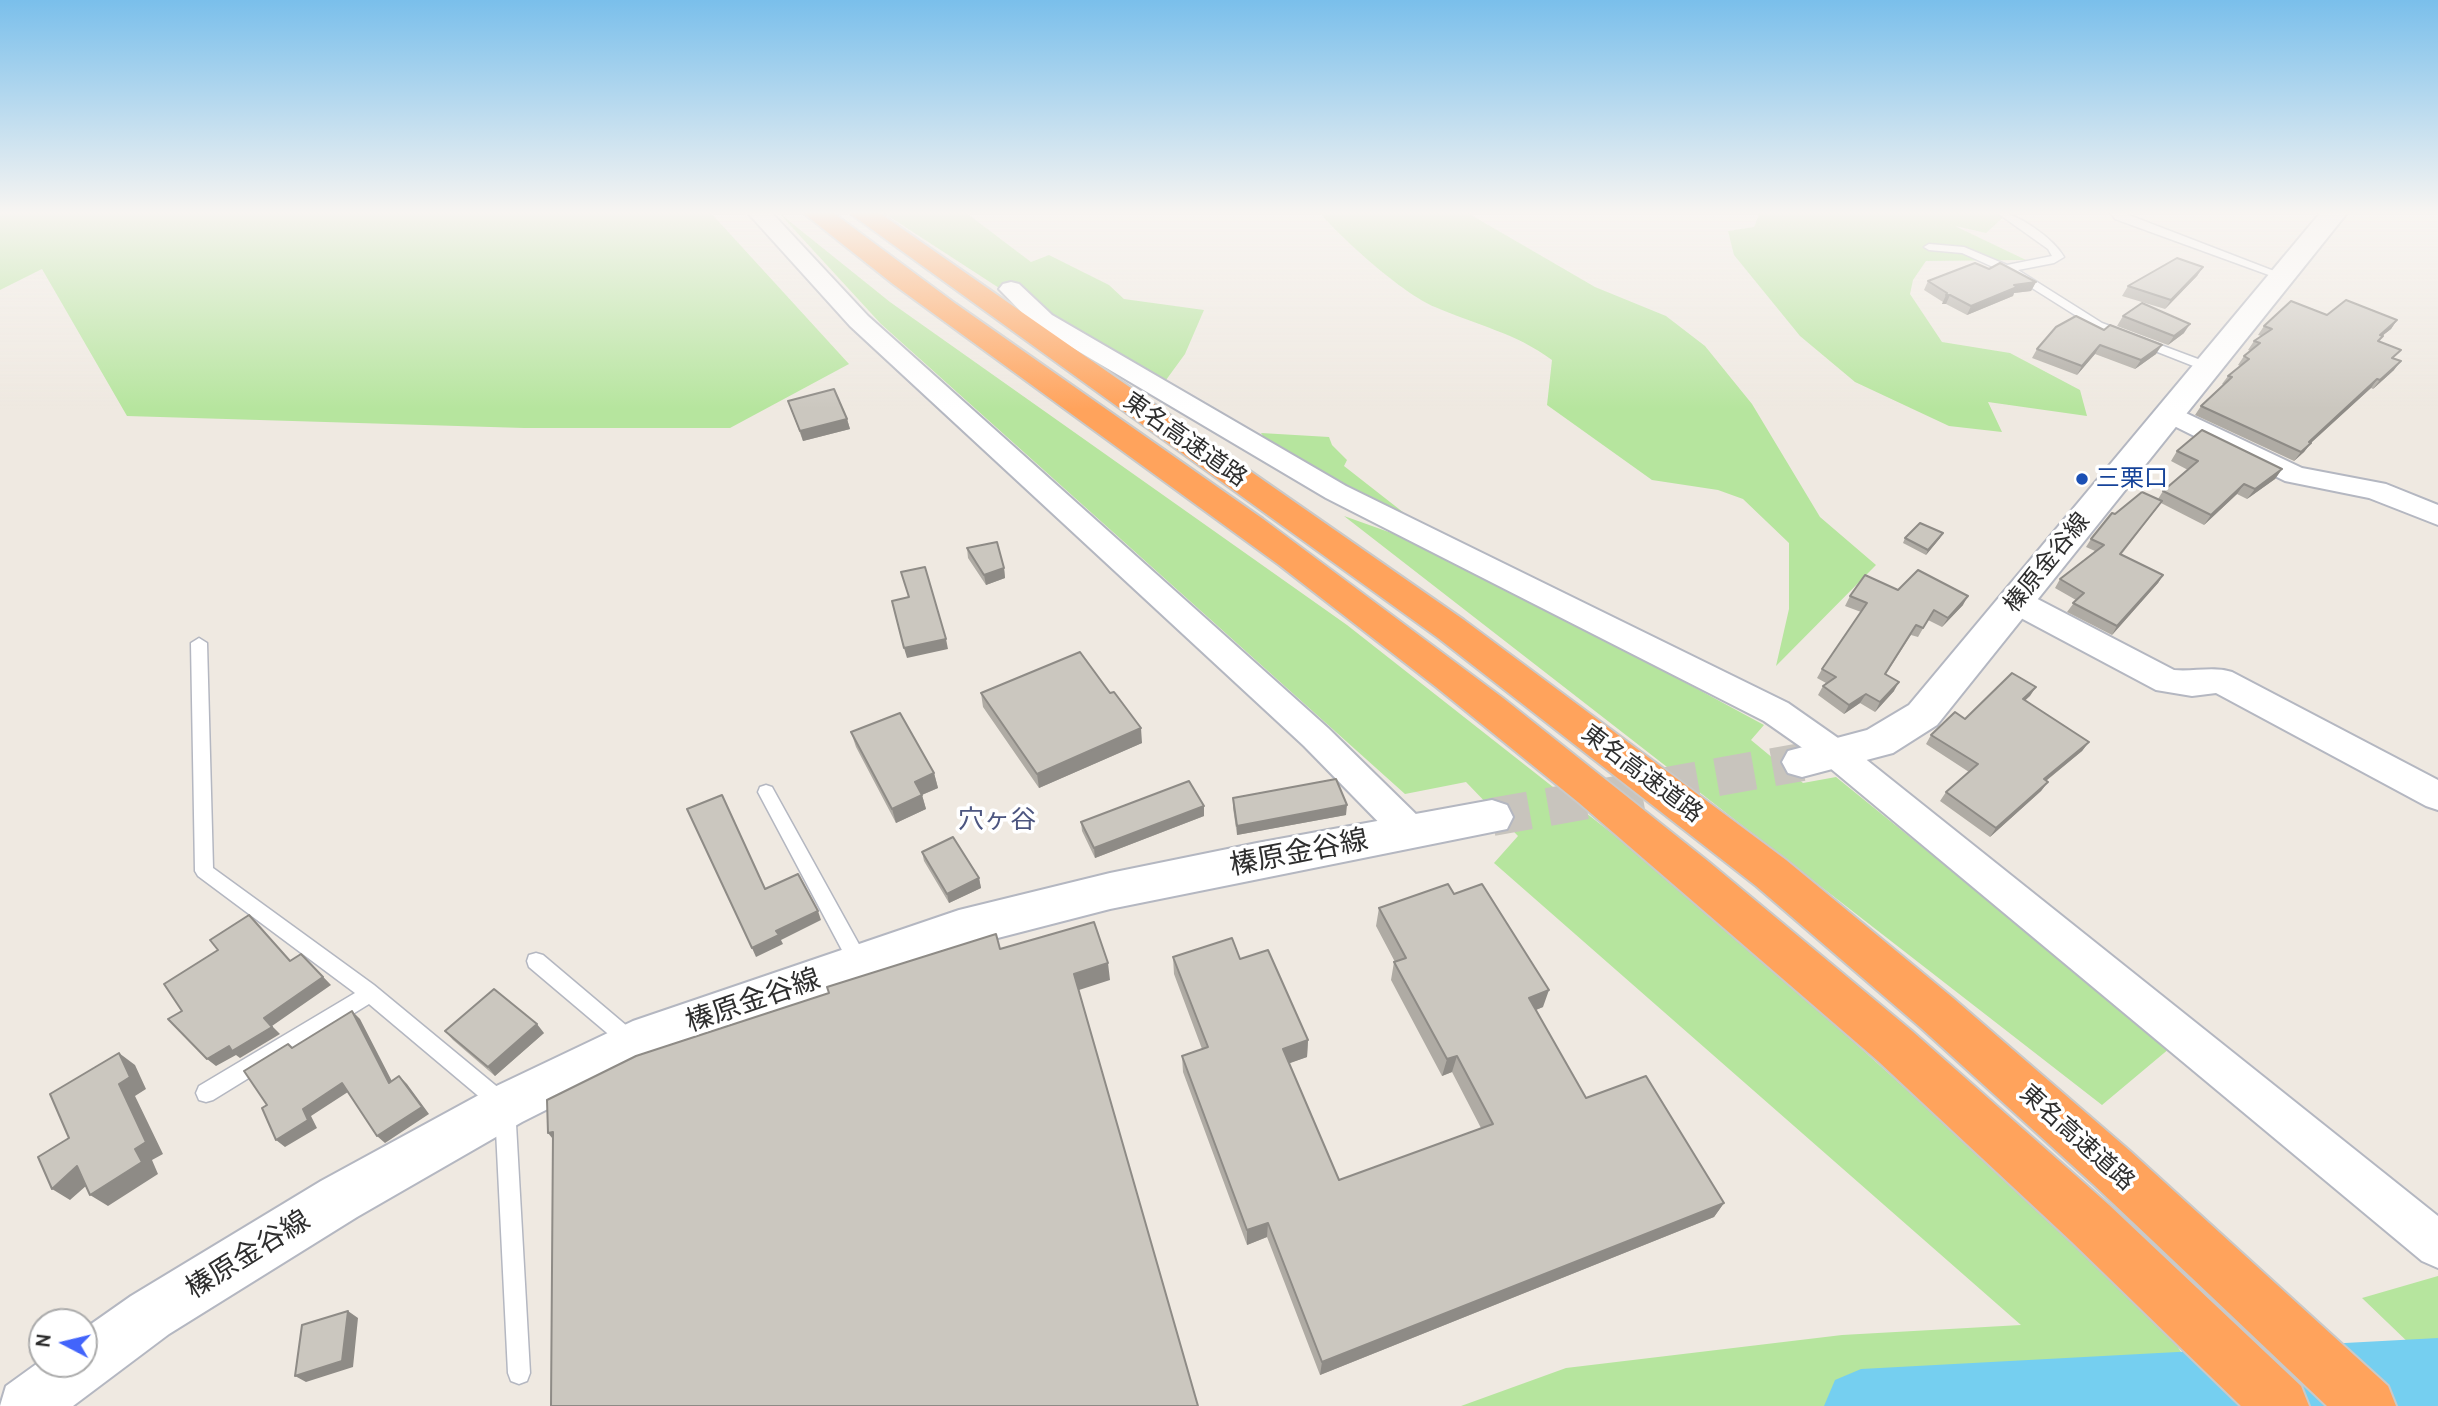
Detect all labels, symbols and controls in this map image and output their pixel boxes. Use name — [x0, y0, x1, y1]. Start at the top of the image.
street label: 東名高速道路 — [1118, 387, 1252, 493]
place label: 三栗口 — [2096, 465, 2168, 493]
marker: 三栗口 — [2074, 471, 2090, 487]
street label: 榛原金谷線 — [1998, 507, 2096, 619]
street label: 東名高速道路 — [1576, 719, 1708, 829]
district label: 穴ヶ谷 — [958, 804, 1036, 836]
street label: 榛原金谷線 — [1227, 823, 1371, 883]
street label: 榛原金谷線 — [681, 962, 825, 1040]
street label: 東名高速道路 — [2014, 1079, 2140, 1197]
street label: 榛原金谷線 — [180, 1204, 316, 1306]
north arrow — [28, 1308, 98, 1378]
text: N — [31, 1333, 56, 1349]

